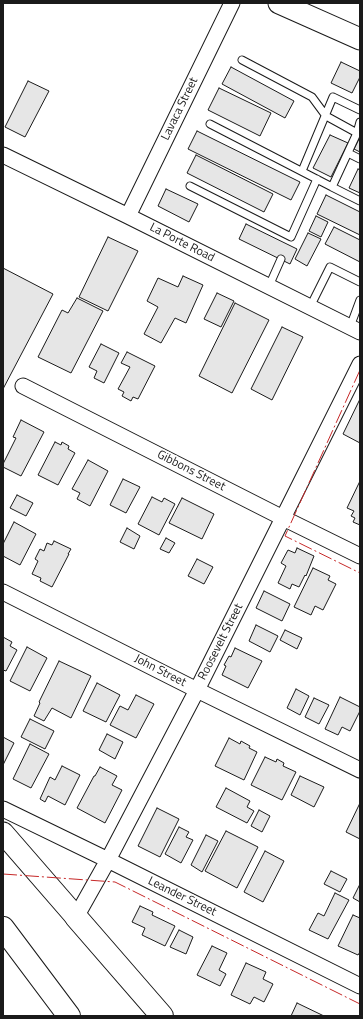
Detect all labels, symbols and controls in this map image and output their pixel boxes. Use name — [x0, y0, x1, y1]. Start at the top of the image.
street label: Lavaca Street — [159, 75, 201, 143]
street label: La Porte Road — [147, 221, 217, 265]
street label: Gibbons Street — [155, 448, 227, 494]
street label: Roosevelt Street — [196, 601, 246, 683]
street label: John Street — [132, 652, 188, 690]
street label: Leander Street — [145, 874, 219, 920]

